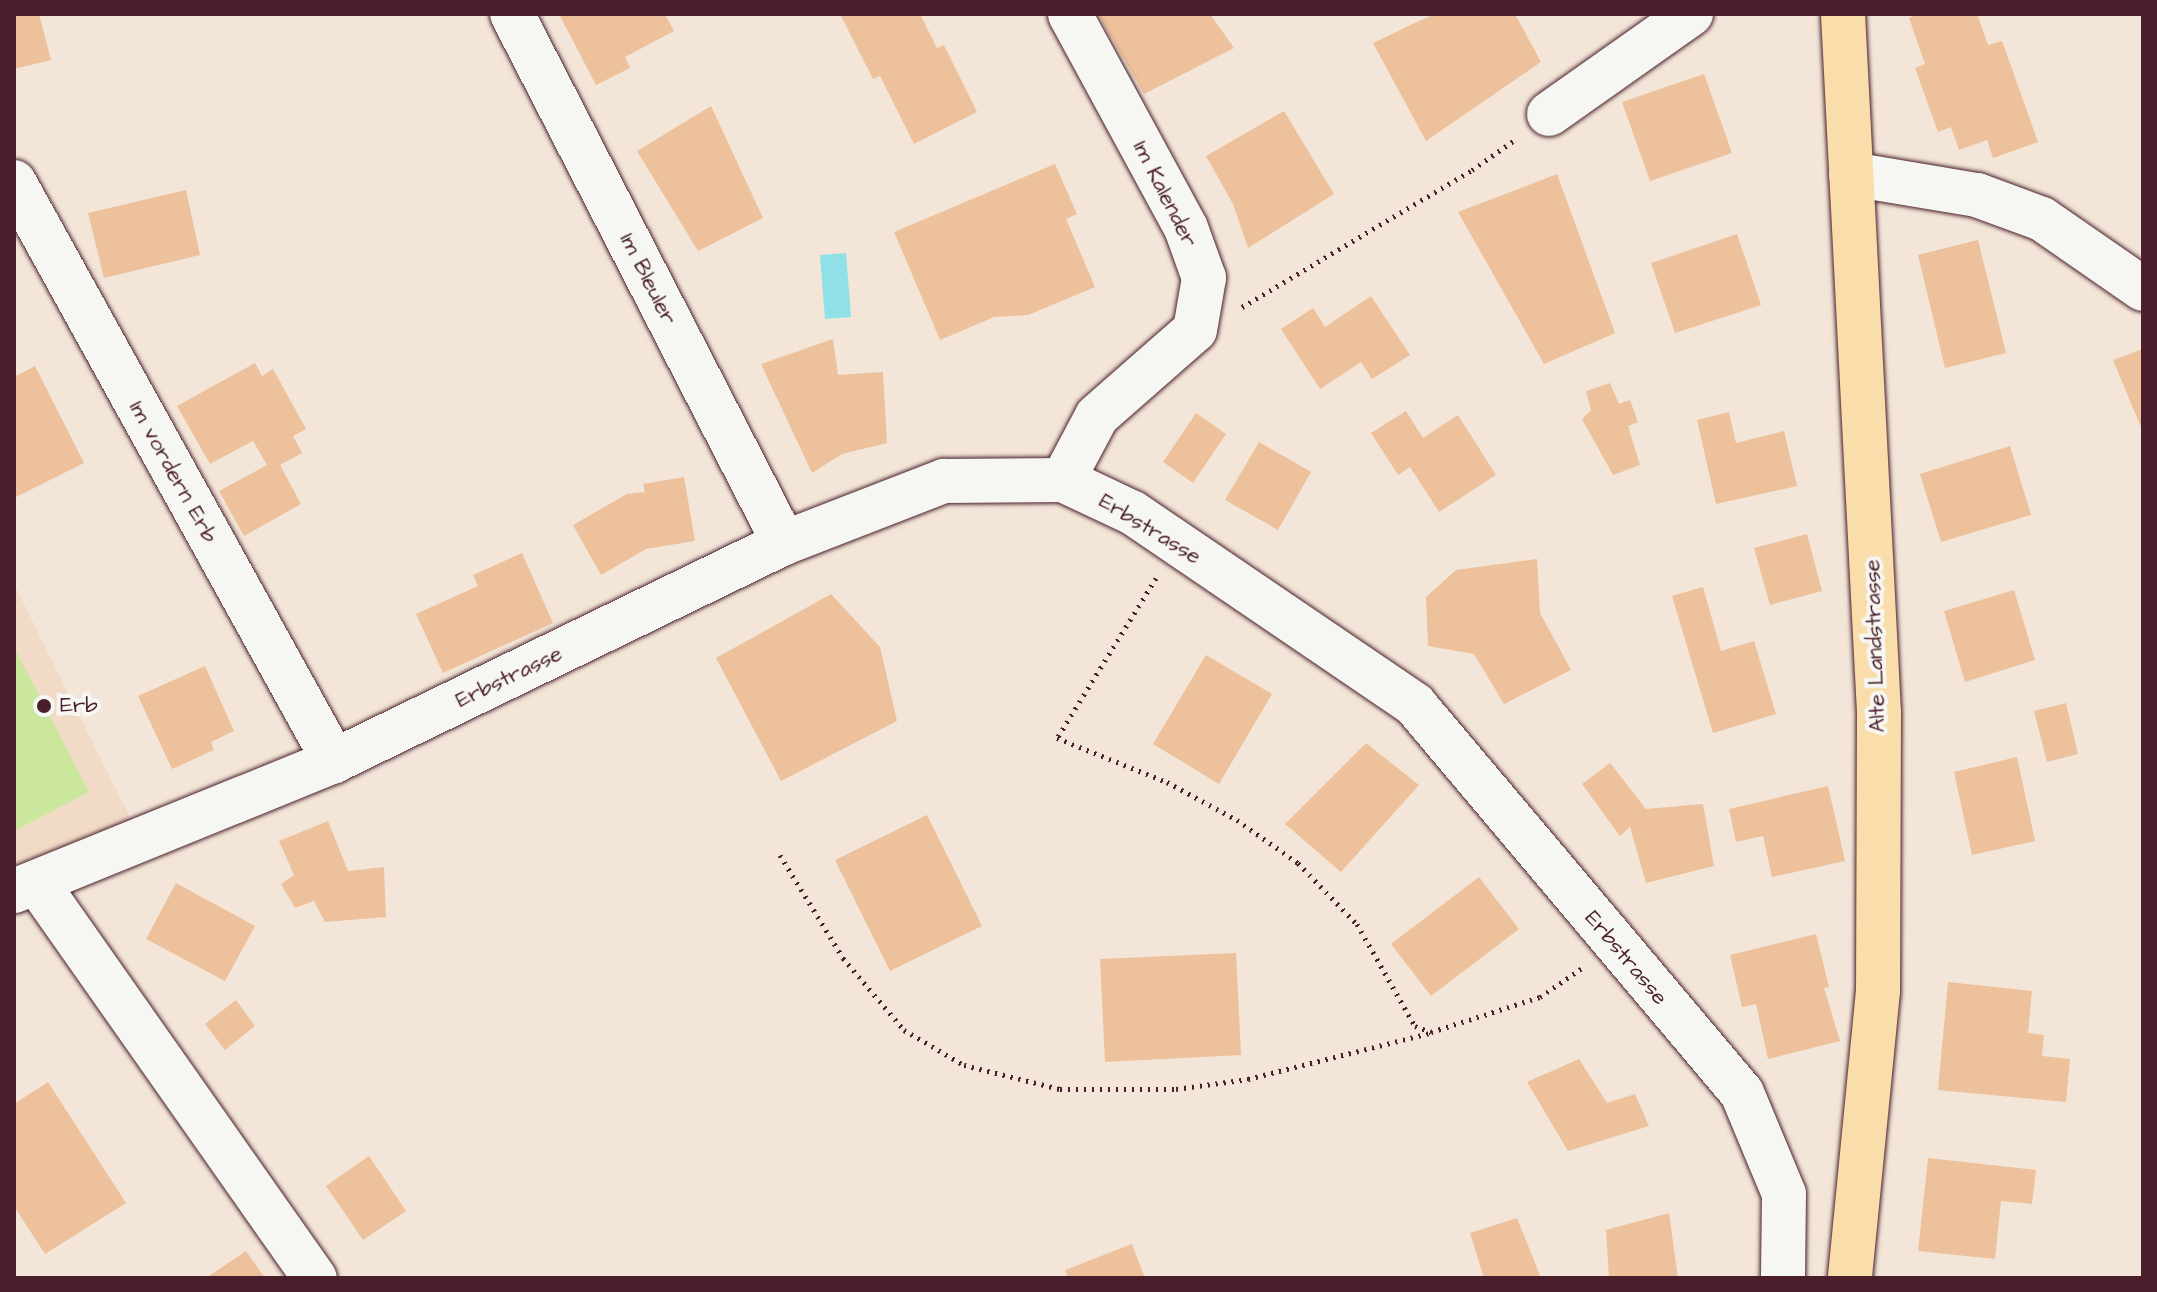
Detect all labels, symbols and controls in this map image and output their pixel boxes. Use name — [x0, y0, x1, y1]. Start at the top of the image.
street label: Im Kalender — [1127, 137, 1203, 251]
street label: Im Bleuler — [614, 229, 682, 329]
street label: Im vordern Erb — [123, 397, 223, 547]
street label: Erbstrasse — [1094, 488, 1206, 570]
street label: Alte Landstrasse — [1859, 559, 1891, 733]
street label: Erbstrasse — [452, 640, 566, 714]
place label: Erb — [60, 693, 98, 719]
marker: Erb — [35, 697, 53, 715]
street label: Erbstrasse — [1579, 906, 1673, 1010]

